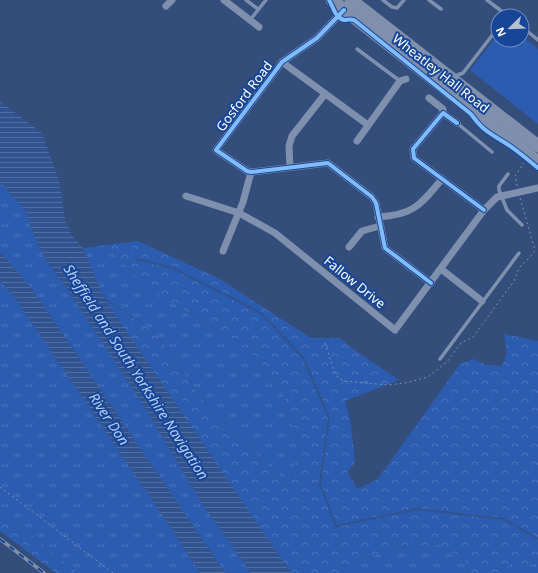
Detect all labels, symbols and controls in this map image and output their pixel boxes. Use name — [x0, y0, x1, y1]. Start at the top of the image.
north arrow — [490, 8, 530, 48]
text: N — [492, 25, 509, 39]
street label: Wheatley Hall Road — [389, 30, 493, 116]
street label: Gosford Road — [212, 57, 276, 135]
street label: Fallow Drive — [321, 252, 389, 312]
water label: Sheffield and South Yorkshire Navigation — [60, 260, 213, 483]
water label: River Don — [85, 389, 134, 449]

